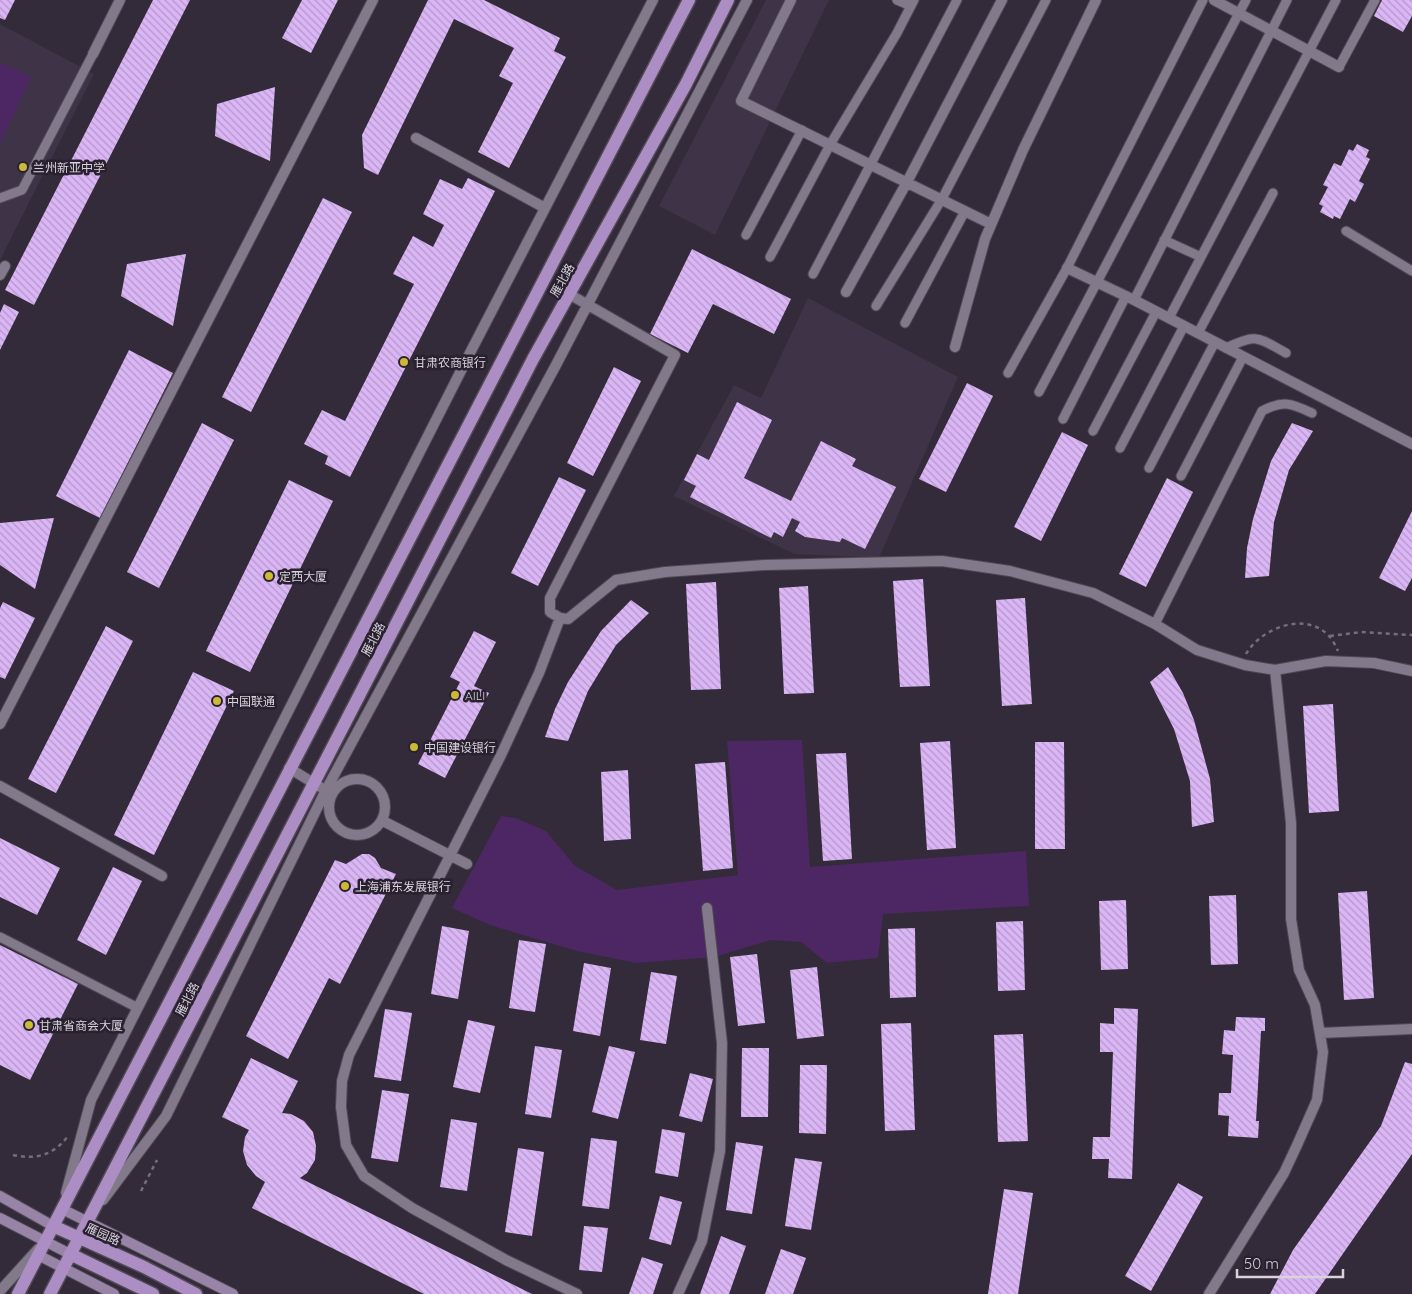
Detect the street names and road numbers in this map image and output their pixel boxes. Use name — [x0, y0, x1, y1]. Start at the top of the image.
street label: 雁北路 — [547, 261, 577, 299]
street label: 雁北路 — [358, 620, 388, 658]
street label: 雁北路 — [172, 980, 202, 1018]
street label: 雁园路 — [83, 1220, 123, 1248]

